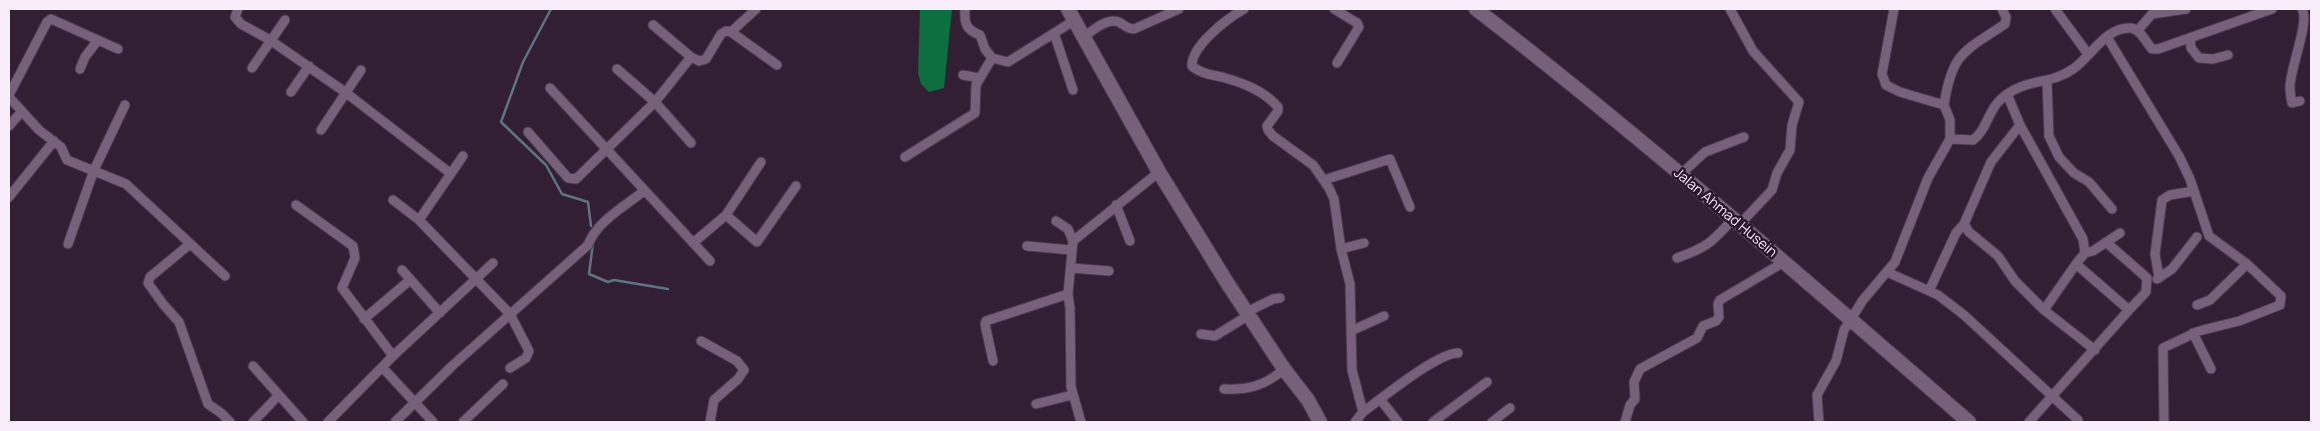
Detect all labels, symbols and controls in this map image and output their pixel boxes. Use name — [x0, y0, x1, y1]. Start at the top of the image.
street label: Jalan Ahmad Husein — [1670, 165, 1780, 261]

